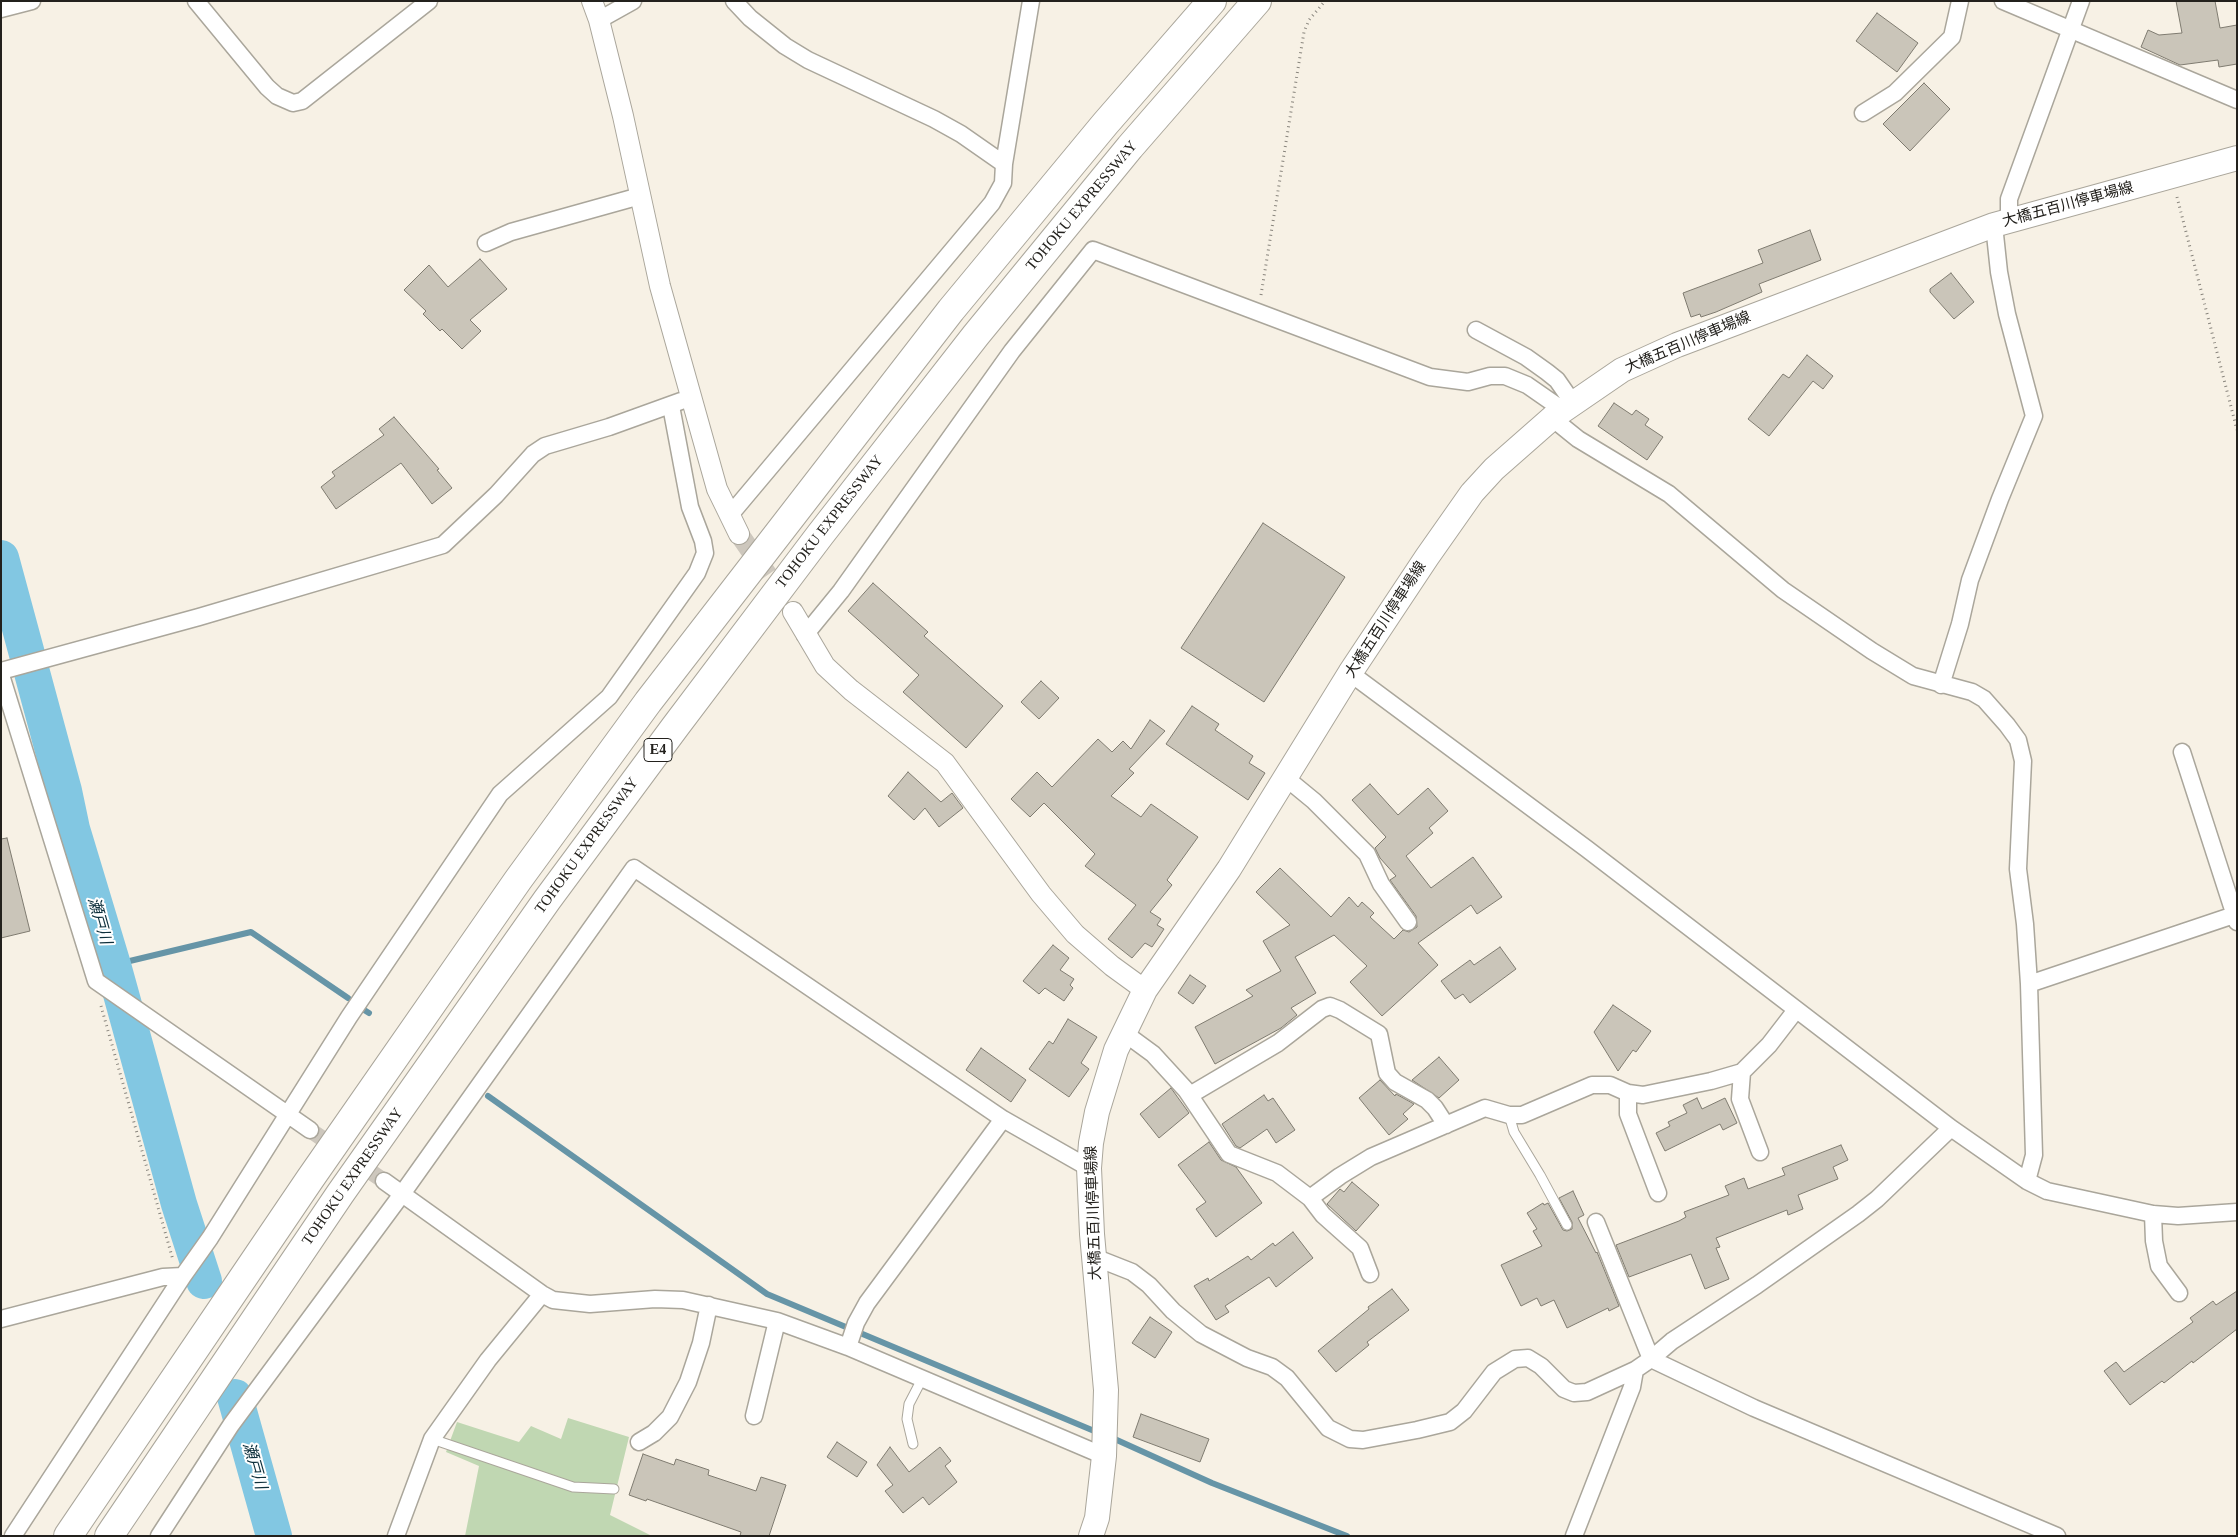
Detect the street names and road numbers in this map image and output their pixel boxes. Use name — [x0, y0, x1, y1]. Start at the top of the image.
street label: TOHOKU EXPRESSWAY — [1022, 137, 1142, 275]
street label: 大橋五百川停車場線 — [2000, 179, 2136, 231]
street label: 大橋五百川停車場線 — [1622, 308, 1754, 378]
street label: TOHOKU EXPRESSWAY — [772, 452, 888, 592]
street label: 大橋五百川停車場線 — [1342, 558, 1430, 682]
road number: E4 — [644, 738, 672, 762]
street label: TOHOKU EXPRESSWAY — [532, 774, 642, 918]
street label: TOHOKU EXPRESSWAY — [299, 1105, 407, 1249]
street label: 大橋五百川停車場線 — [1083, 1145, 1105, 1281]

